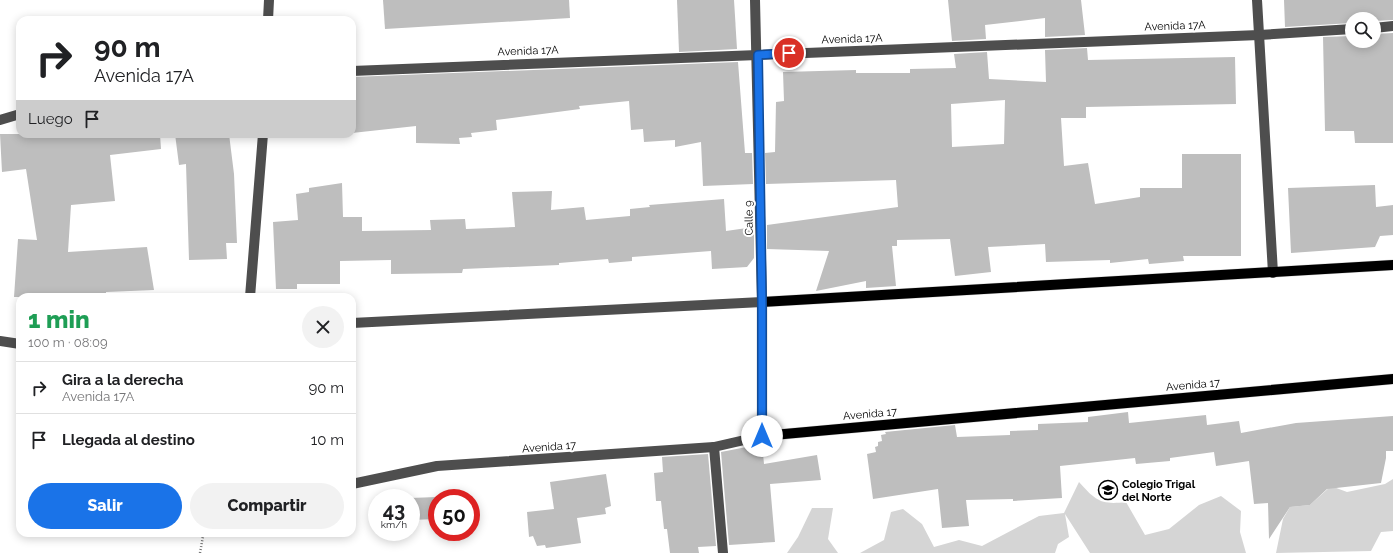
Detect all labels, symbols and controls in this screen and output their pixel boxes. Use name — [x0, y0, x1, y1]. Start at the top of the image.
map controls — [1345, 12, 1381, 48]
button: search — [1345, 12, 1381, 48]
street label: Avenida 17A — [1144, 18, 1206, 34]
text: 90 m — [94, 31, 160, 64]
street label: Avenida 17A — [821, 31, 883, 47]
icon: right — [28, 32, 80, 84]
pin — [772, 36, 806, 70]
icon: arrive — [778, 42, 800, 64]
street label: Avenida 17A — [497, 43, 559, 59]
text: Avenida 17A — [94, 65, 194, 86]
icon: arrive — [81, 108, 103, 130]
text: Luego — [28, 110, 73, 128]
street label: Calle 9 — [742, 200, 756, 236]
text: 1 min — [28, 305, 90, 334]
button: close — [302, 306, 344, 348]
text: 100 m · 08:09 — [28, 335, 108, 350]
text: Gira a la derecha — [62, 371, 183, 389]
street label: Avenida 17 — [1165, 376, 1221, 394]
icon: right — [28, 377, 50, 399]
text: 90 m — [308, 379, 344, 397]
text: Avenida 17A — [62, 389, 134, 404]
street label: Avenida 17 — [842, 405, 898, 423]
position arrow — [741, 415, 783, 457]
icon: arrive — [28, 429, 50, 451]
text: Llegada al destino — [62, 431, 195, 449]
text: 10 m — [311, 431, 344, 449]
street label: Avenida 17 — [522, 439, 577, 455]
place label: Colegio Trigal del Norte — [1122, 478, 1196, 504]
school or university icon: Colegio Trigal del Norte — [1097, 479, 1119, 501]
button: Salir — [28, 483, 182, 529]
button: Compartir — [190, 483, 344, 529]
speed limit sign: 50 — [428, 489, 480, 541]
text: 43 — [383, 498, 405, 522]
text: km/h — [381, 519, 407, 530]

